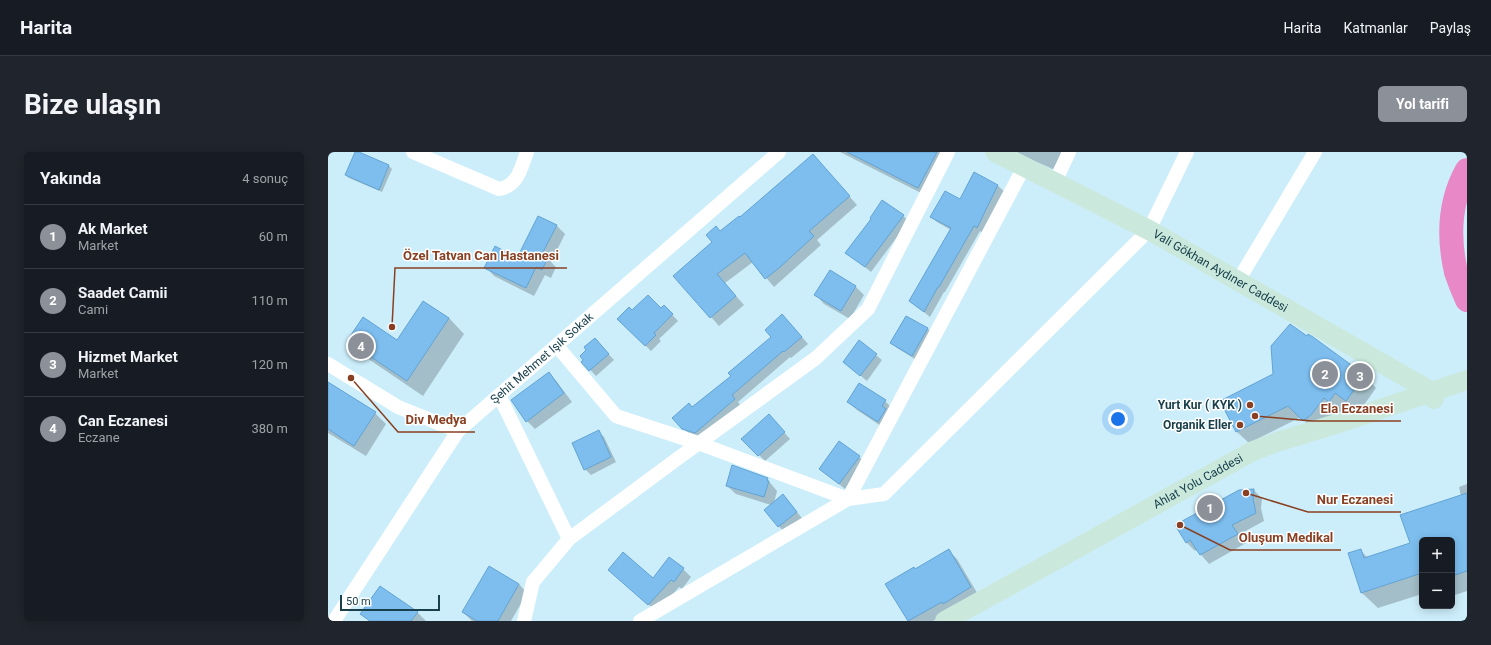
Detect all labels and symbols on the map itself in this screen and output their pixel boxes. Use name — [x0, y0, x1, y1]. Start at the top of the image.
street label: Vali Gökhan Aydıner Caddesi — [1151, 227, 1290, 315]
callout: Özel Tatvan Can Hastanesi — [395, 243, 567, 268]
text: Özel Tatvan Can Hastanesi — [403, 248, 559, 263]
street label: Şehit Mehmet Işık Sokak — [488, 309, 597, 407]
pin: 4 — [348, 331, 374, 361]
pin: 2 — [1312, 359, 1338, 389]
pin: 3 — [1347, 361, 1373, 391]
callout: Ela Eczanesi — [1312, 396, 1401, 421]
place label: Yurt Kur ( KYK ) — [1158, 398, 1242, 412]
marker: Yurt Kur ( KYK ) — [1245, 400, 1255, 410]
text: Ela Eczanesi — [1321, 401, 1393, 416]
callout: Div Medya — [398, 407, 475, 432]
your location — [1108, 409, 1128, 429]
text: Div Medya — [406, 412, 466, 427]
place label: Organik Eller — [1163, 418, 1233, 432]
marker: Organik Eller — [1235, 420, 1245, 430]
street label: Ahlat Yolu Caddesi — [1151, 451, 1245, 512]
callout: Nur Eczanesi — [1308, 487, 1401, 512]
text: Nur Eczanesi — [1317, 492, 1393, 507]
pin: 1 — [1197, 493, 1223, 523]
callout: Oluşum Medikal — [1230, 525, 1341, 550]
text: Oluşum Medikal — [1239, 530, 1333, 545]
scale bar — [340, 593, 440, 612]

